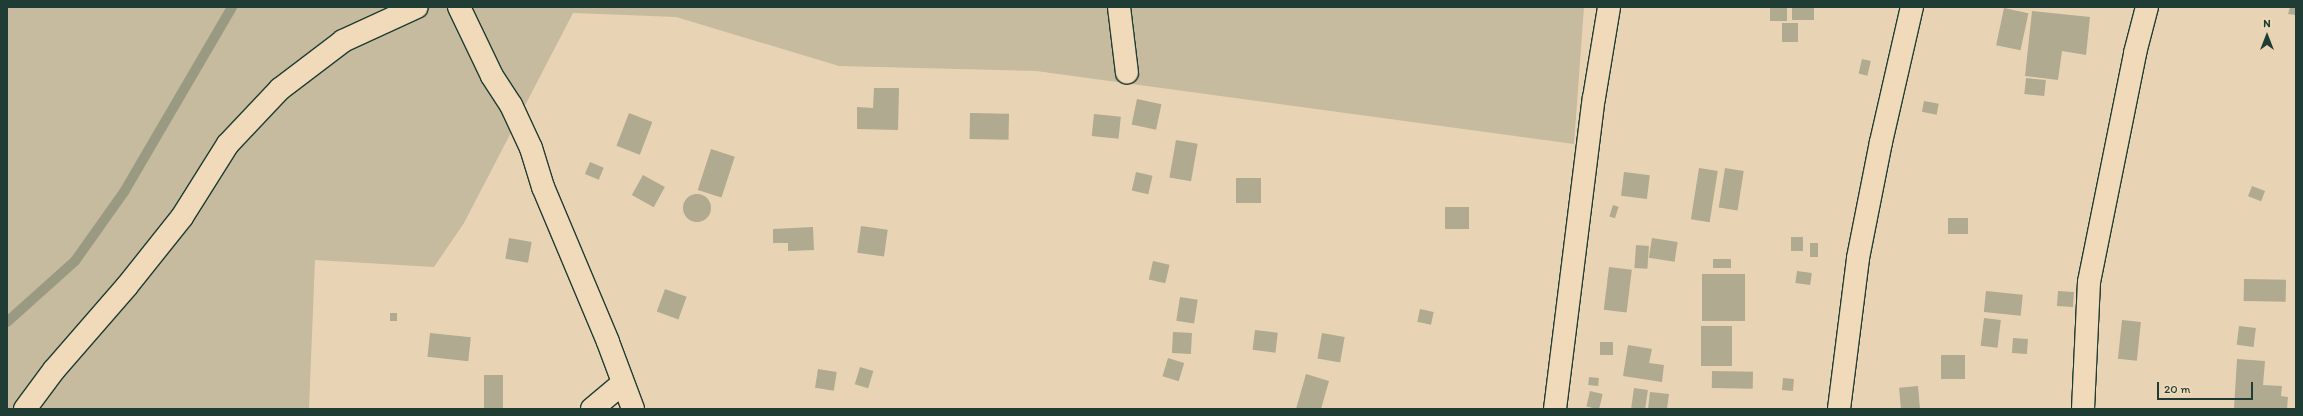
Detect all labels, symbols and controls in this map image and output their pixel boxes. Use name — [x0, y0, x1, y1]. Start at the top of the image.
north arrow — [2247, 16, 2287, 56]
text: N — [2263, 17, 2271, 30]
scale bar — [2159, 374, 2255, 400]
text: 20 m — [2164, 382, 2191, 396]

